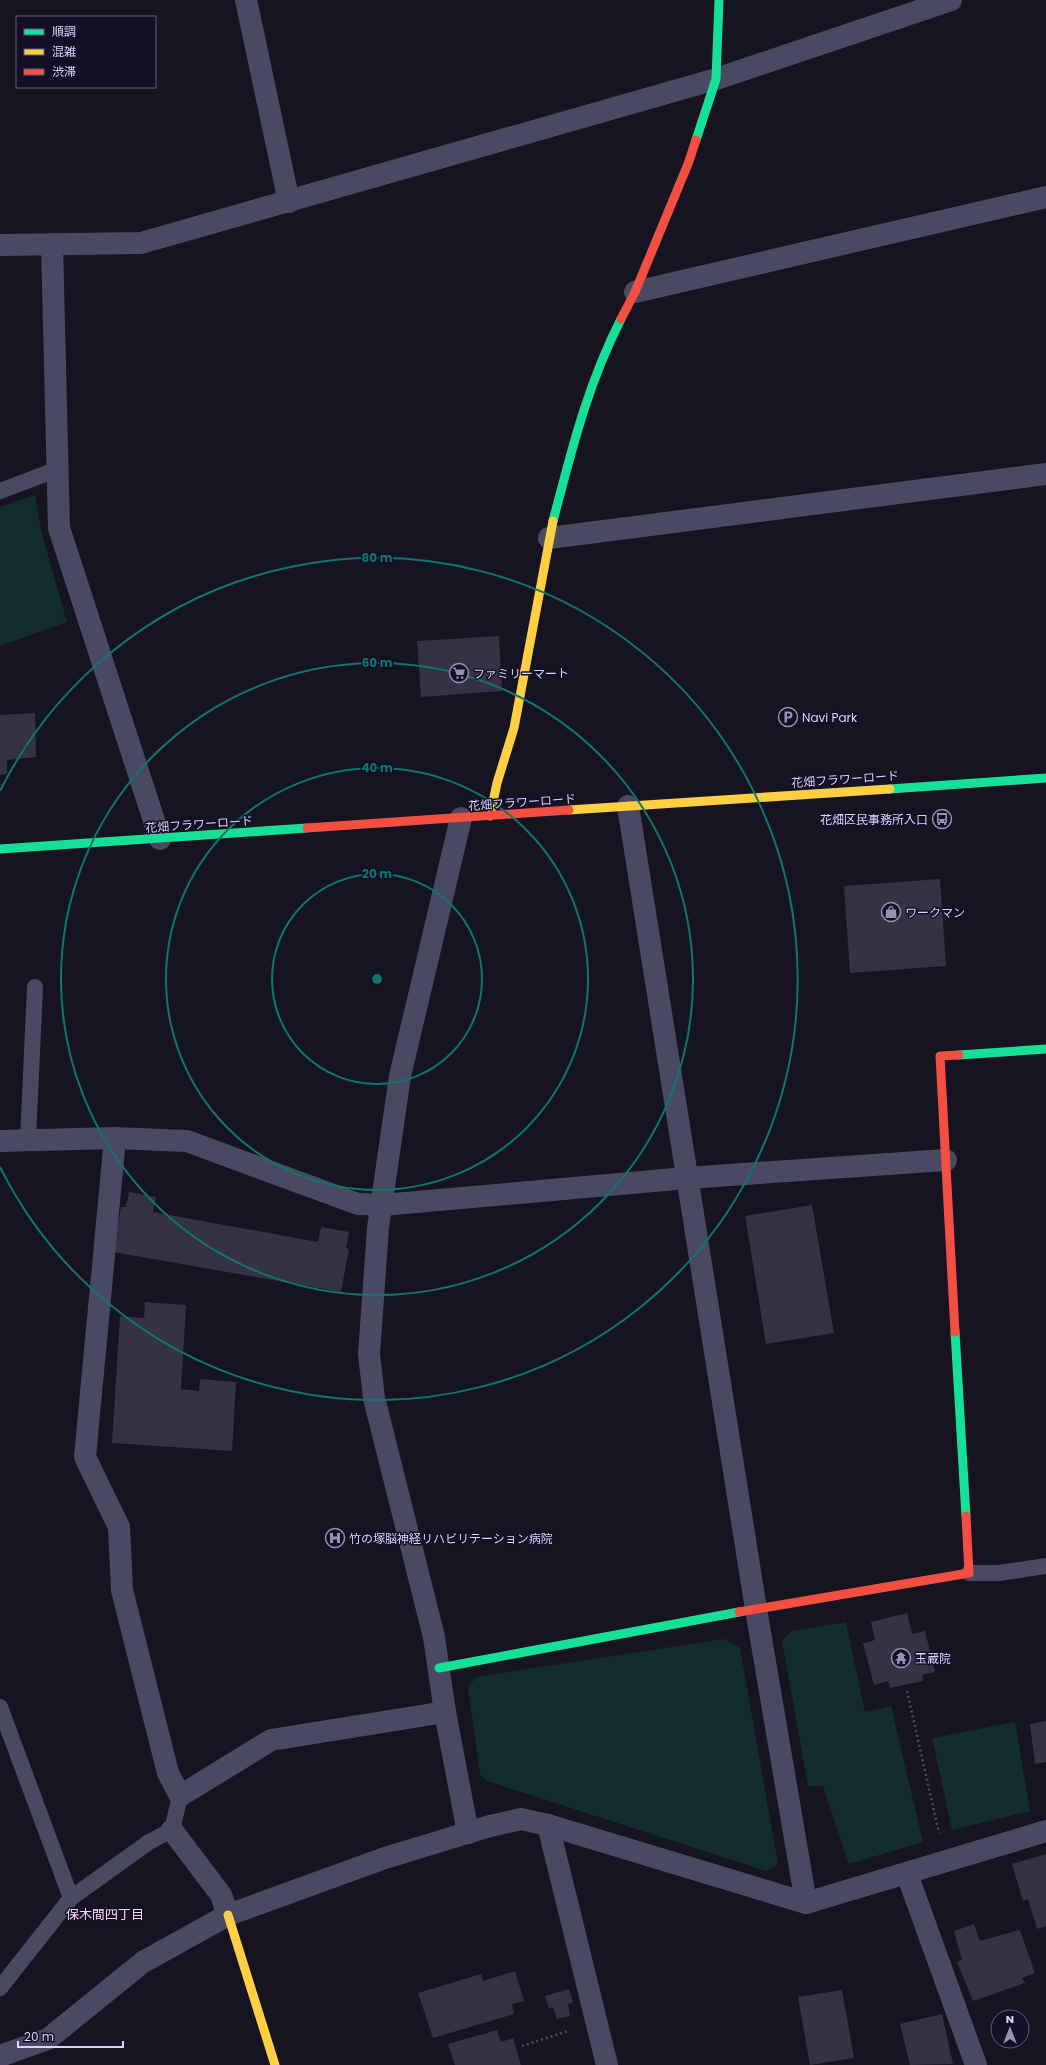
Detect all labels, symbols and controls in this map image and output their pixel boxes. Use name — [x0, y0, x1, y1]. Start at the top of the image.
legend — [16, 16, 156, 88]
text: 順調 — [52, 23, 76, 40]
text: 混雑 — [52, 43, 76, 60]
text: 渋滞 — [52, 63, 76, 80]
text: 80 m — [362, 549, 393, 566]
text: 60 m — [362, 654, 393, 671]
supermarket icon: ファミリーマート — [448, 662, 470, 684]
place label: ファミリーマート — [473, 665, 569, 682]
parking icon: Navi Park — [777, 706, 799, 728]
place label: Navi Park — [802, 709, 858, 726]
text: 40 m — [361, 759, 393, 776]
street label: 花畑フラワーロード — [791, 767, 899, 791]
street label: 花畑フラワーロード — [468, 790, 576, 814]
bus stop icon: 花畑区民事務所入口 — [931, 808, 953, 830]
place label: 花畑区民事務所入口 — [820, 811, 928, 828]
street label: 花畑フラワーロード — [145, 812, 253, 836]
text: 20 m — [362, 865, 392, 882]
shop icon: ワークマン — [880, 901, 902, 923]
place label: ワークマン — [905, 904, 965, 921]
centre of rings — [370, 972, 384, 986]
hospital icon: 竹の塚脳神経リハビリテーション病院 — [324, 1527, 346, 1549]
place label: 竹の塚脳神経リハビリテーション病院 — [349, 1530, 553, 1547]
temple icon: 玉蔵院 — [890, 1647, 912, 1669]
place label: 玉蔵院 — [915, 1650, 951, 1667]
district label: 保木間四丁目 — [66, 1905, 144, 1924]
north arrow — [990, 2009, 1030, 2049]
text: N — [1006, 2011, 1014, 2027]
scale bar — [18, 2023, 123, 2049]
text: 20 m — [24, 2028, 54, 2045]

